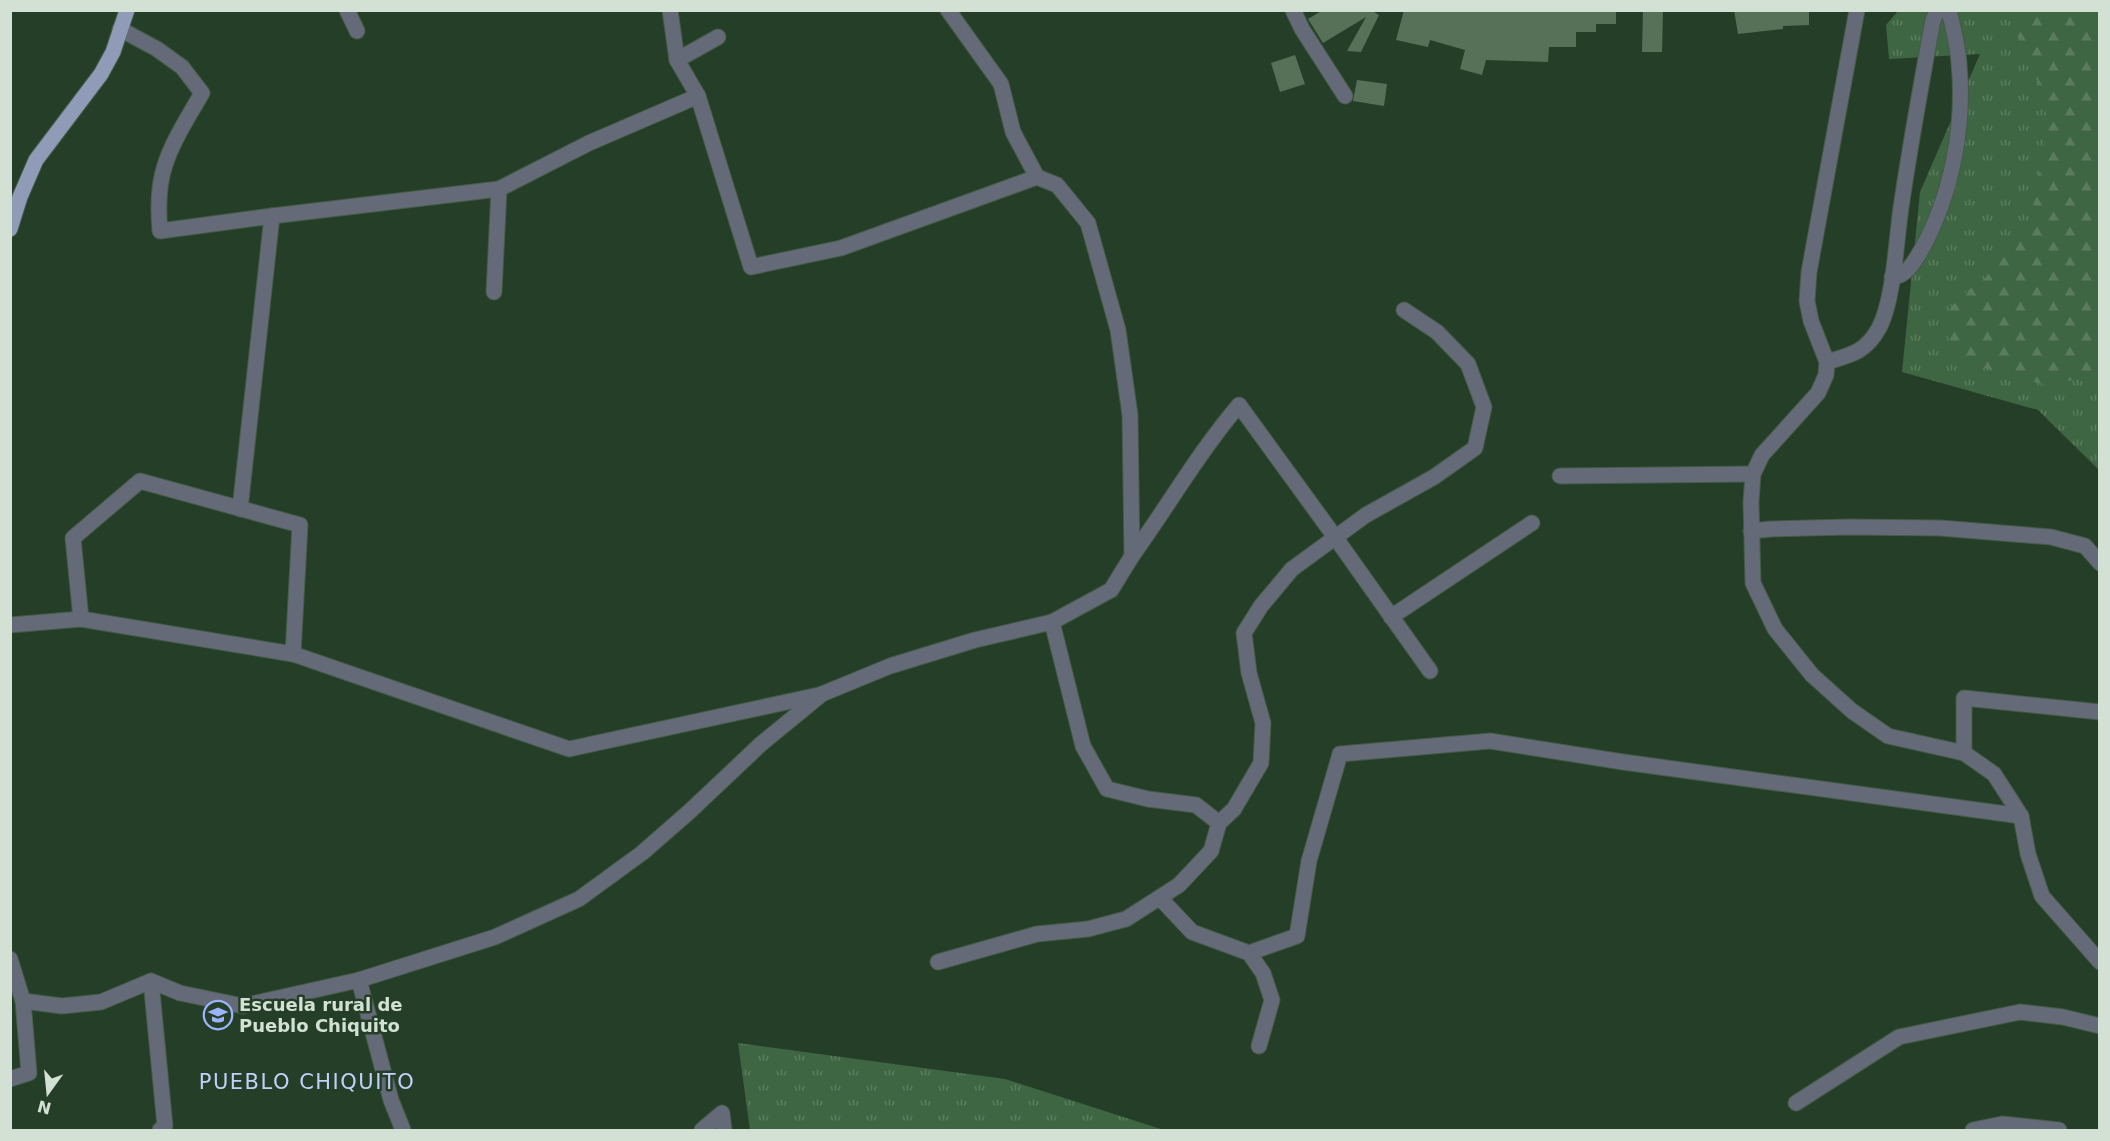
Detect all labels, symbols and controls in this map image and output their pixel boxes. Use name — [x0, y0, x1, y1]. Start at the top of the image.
place label: Escuela rural de Pueblo Chiquito — [239, 994, 403, 1036]
school or university icon: Escuela rural de Pueblo Chiquito — [202, 999, 234, 1031]
north arrow — [18, 1063, 78, 1123]
district label: PUEBLO CHIQUITO — [199, 1070, 415, 1094]
text: N — [35, 1096, 53, 1118]

